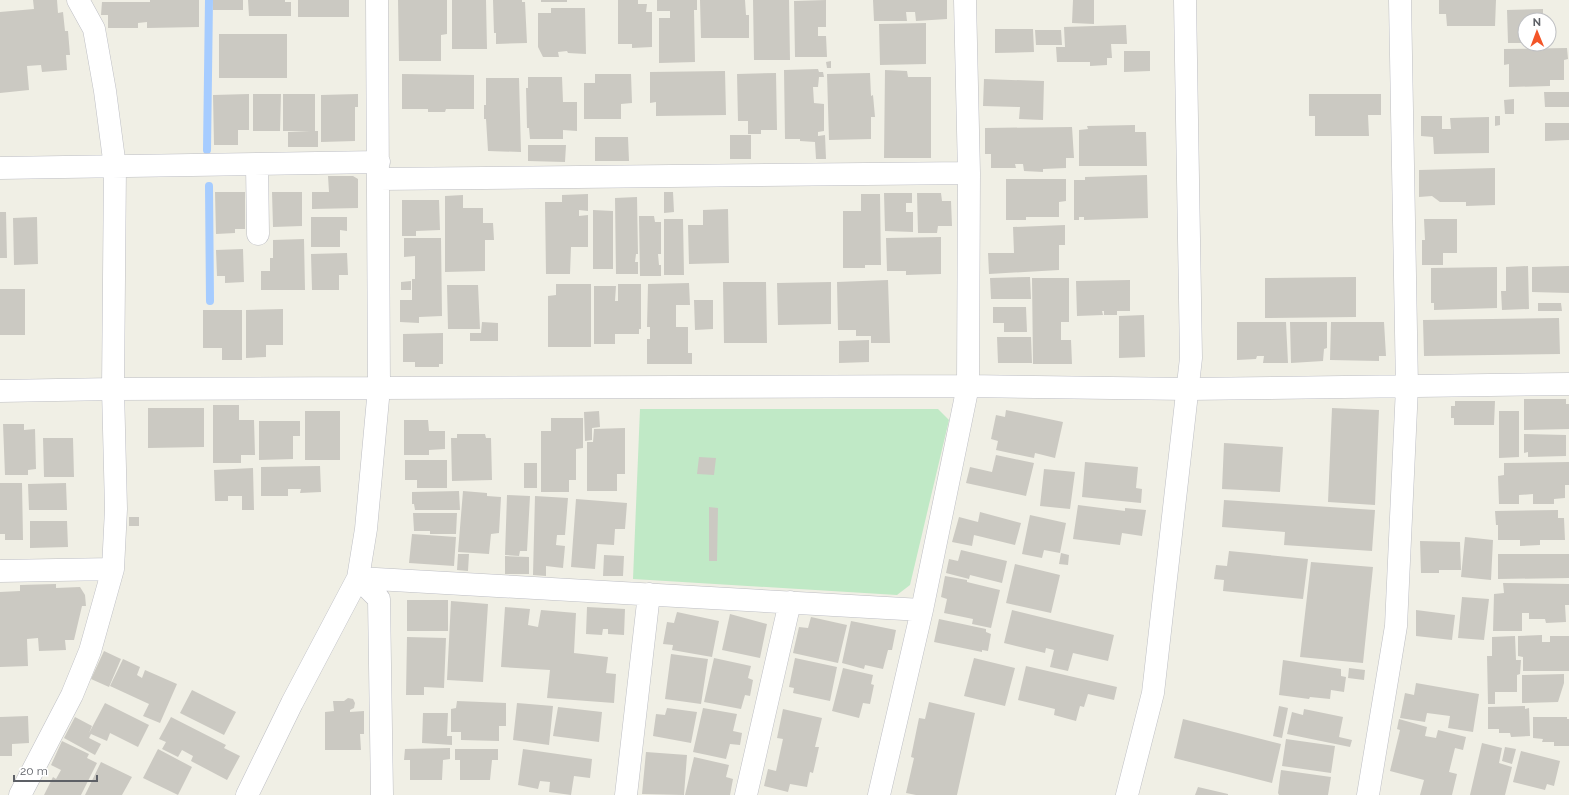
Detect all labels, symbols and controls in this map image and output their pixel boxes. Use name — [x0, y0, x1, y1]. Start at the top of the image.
north arrow — [1517, 12, 1557, 52]
text: N — [1533, 16, 1541, 29]
scale bar — [14, 757, 97, 783]
text: 20 m — [20, 764, 48, 778]

